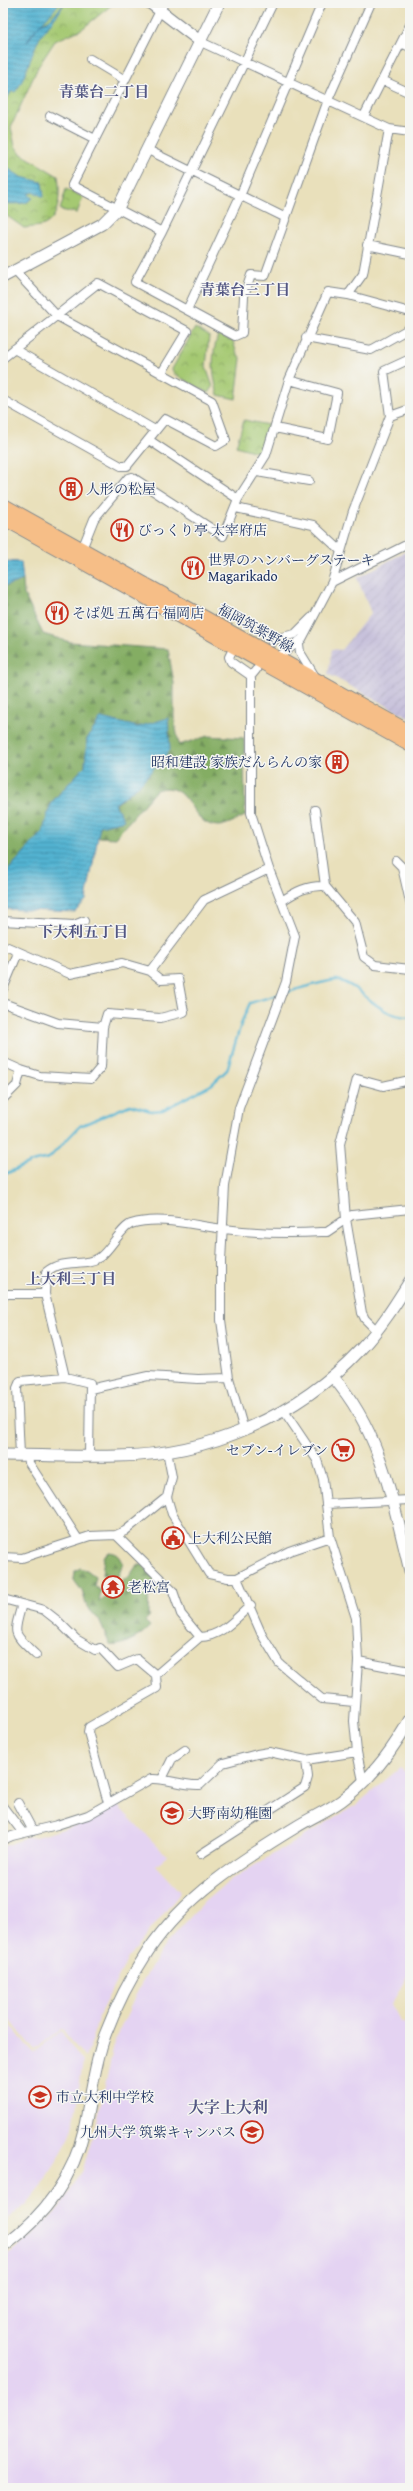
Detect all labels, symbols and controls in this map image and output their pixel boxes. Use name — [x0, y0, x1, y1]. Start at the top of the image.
district label: 青葉台二丁目 — [59, 81, 149, 102]
district label: 青葉台三丁目 — [200, 279, 290, 300]
building icon: 人形の松屋 — [58, 476, 84, 502]
place label: 人形の松屋 — [86, 479, 156, 499]
restaurant icon: びっくり亭 太宰府店 — [109, 517, 135, 543]
place label: びっくり亭 太宰府店 — [138, 520, 267, 540]
place label: 世界のハンバーグステーキ Magarikado — [208, 550, 375, 586]
restaurant icon: 世界のハンバーグステーキ Magarikado — [180, 555, 206, 581]
street label: 福岡筑紫野線 — [214, 599, 298, 657]
restaurant icon: そば処 五萬石 福岡店 — [44, 600, 70, 626]
place label: そば処 五萬石 福岡店 — [72, 603, 204, 623]
building icon: 昭和建設 家族だんらんの家 — [324, 749, 350, 775]
place label: 昭和建設 家族だんらんの家 — [151, 752, 322, 772]
district label: 下大利五丁目 — [38, 921, 128, 942]
district label: 上大利三丁目 — [26, 1268, 116, 1289]
supermarket icon: セブン-イレブン — [330, 1437, 356, 1463]
place label: セブン-イレブン — [226, 1440, 328, 1460]
public building icon: 上大利公民館 — [160, 1525, 186, 1551]
place label: 上大利公民館 — [188, 1528, 272, 1548]
temple icon: 老松宮 — [100, 1574, 126, 1600]
place label: 老松宮 — [128, 1577, 170, 1597]
school or university icon: 大野南幼稚園 — [159, 1800, 185, 1826]
place label: 大野南幼稚園 — [188, 1803, 272, 1823]
school or university icon: 市立大利中学校 — [27, 2084, 53, 2110]
place label: 市立大利中学校 — [56, 2087, 154, 2107]
district label: 大字上大利 — [188, 2095, 268, 2119]
school or university icon: 九州大学 筑紫キャンパス — [239, 2119, 265, 2145]
place label: 九州大学 筑紫キャンパス — [80, 2122, 236, 2142]

